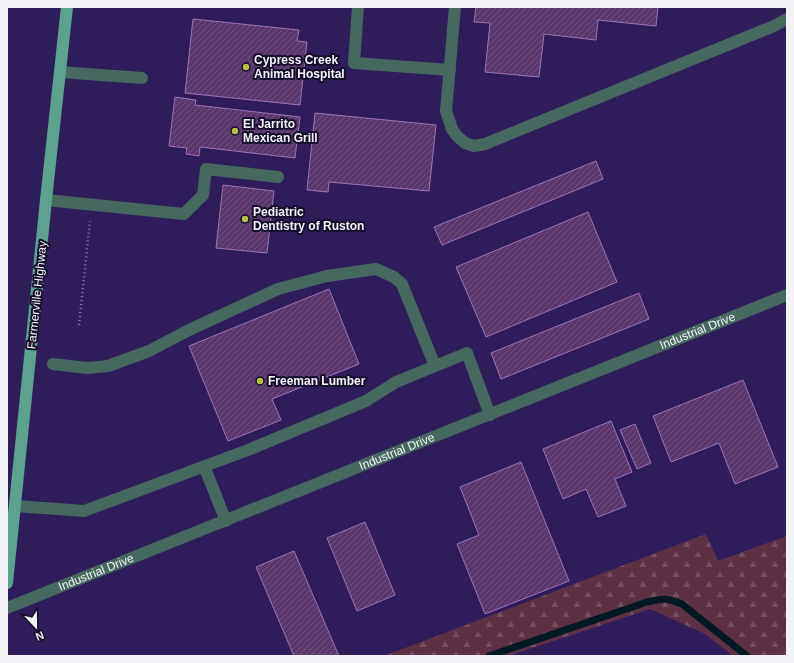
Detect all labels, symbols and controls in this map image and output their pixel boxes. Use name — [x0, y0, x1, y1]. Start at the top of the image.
place label: Cypress Creek Animal Hospital — [254, 53, 345, 81]
marker: Cypress Creek Animal Hospital — [241, 62, 251, 72]
place label: El Jarrito Mexican Grill — [243, 117, 318, 145]
marker: El Jarrito Mexican Grill — [230, 126, 240, 136]
place label: Pediatric Dentistry of Ruston — [253, 205, 364, 233]
marker: Pediatric Dentistry of Ruston — [240, 214, 250, 224]
street label: Farmerville Highway — [24, 240, 50, 350]
street label: Industrial Drive — [658, 309, 738, 352]
place label: Freeman Lumber — [268, 374, 366, 388]
marker: Freeman Lumber — [255, 376, 265, 386]
street label: Industrial Drive — [357, 430, 437, 473]
street label: Industrial Drive — [56, 551, 136, 594]
north arrow — [16, 607, 56, 647]
text: N — [34, 629, 46, 643]

